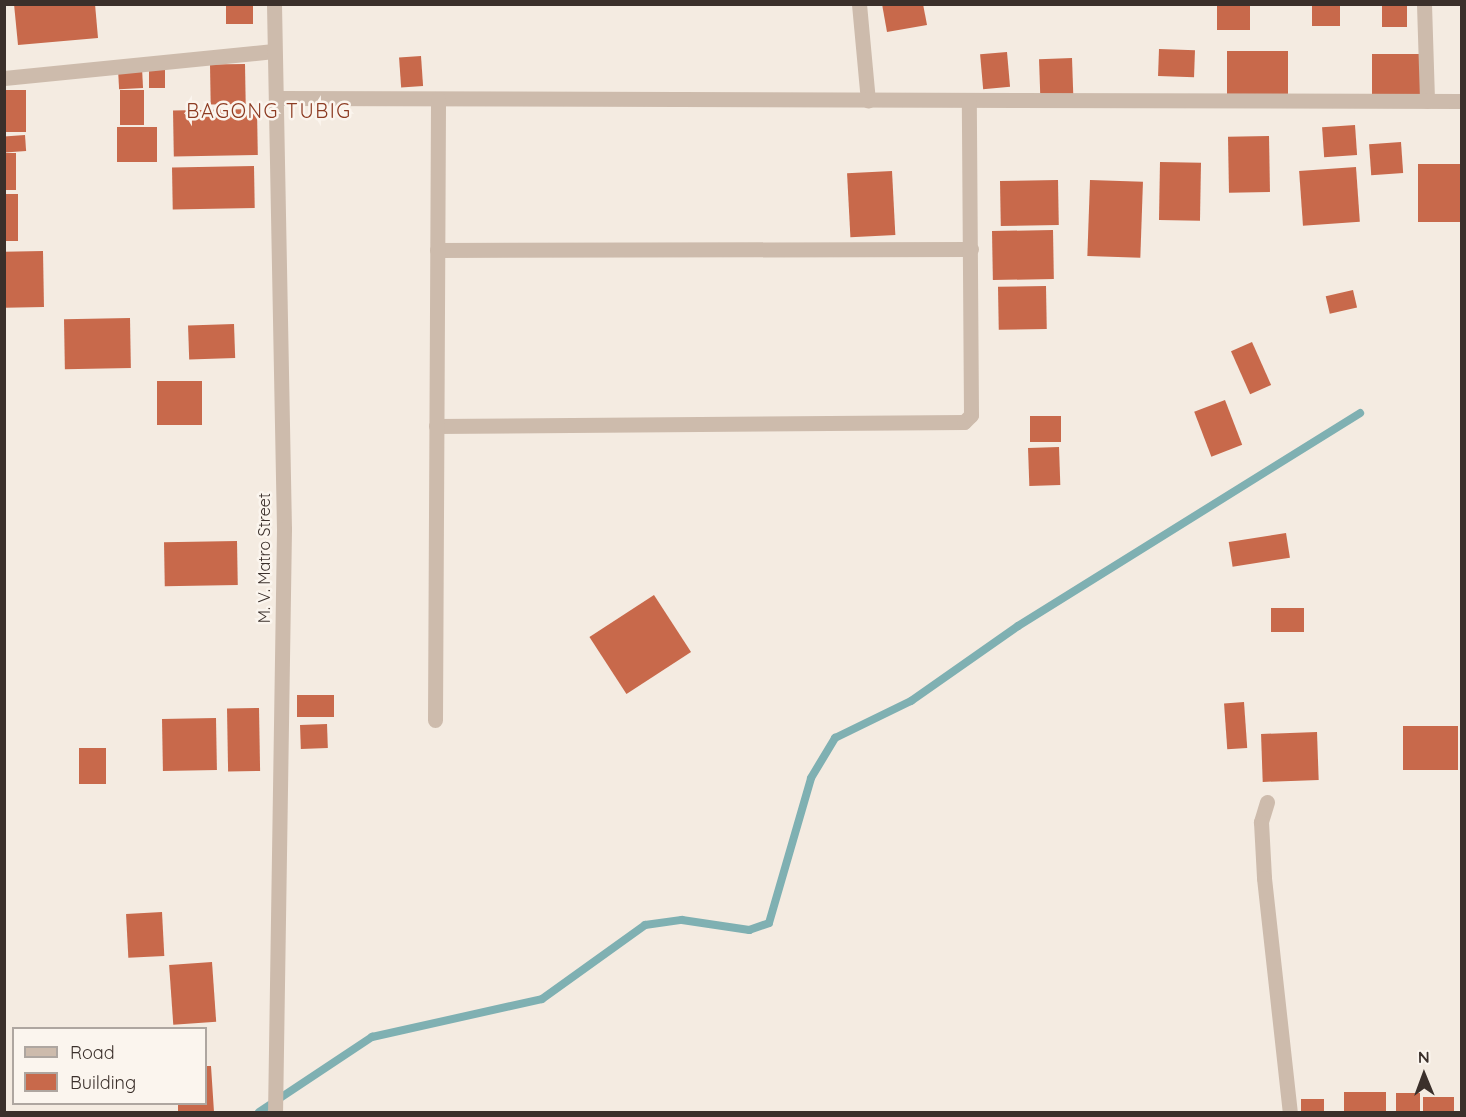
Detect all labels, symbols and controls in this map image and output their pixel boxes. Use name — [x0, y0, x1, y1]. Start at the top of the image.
district label: BAGONG TUBIG — [186, 98, 352, 122]
street label: M. V. Matro Street — [254, 493, 274, 623]
legend — [12, 1027, 207, 1105]
text: Road — [70, 1041, 115, 1064]
north arrow — [1394, 1045, 1454, 1105]
text: N — [1418, 1047, 1430, 1067]
text: Building — [70, 1071, 136, 1094]

